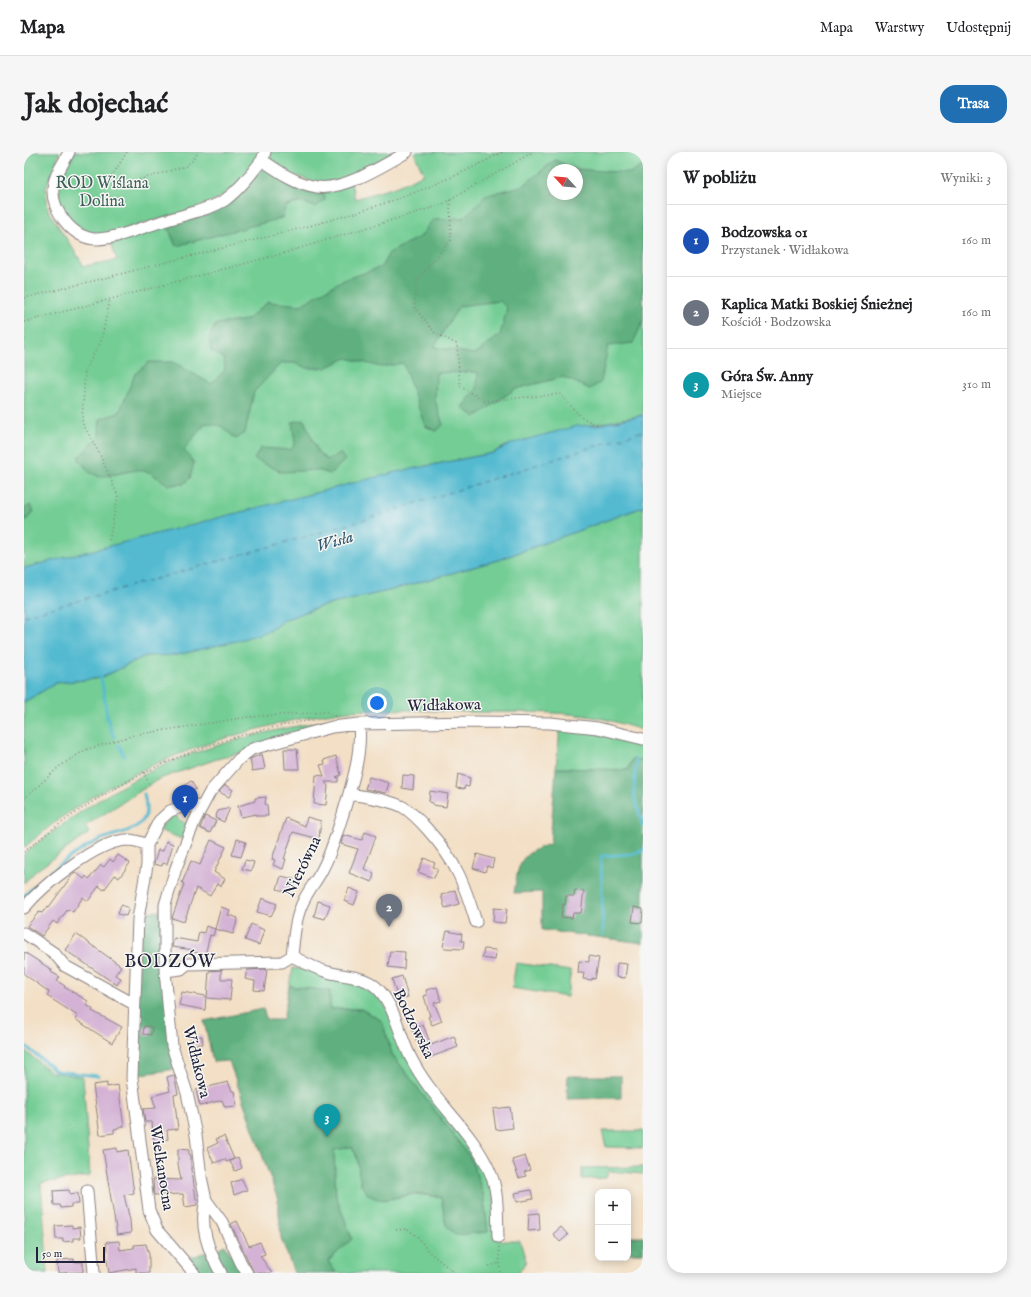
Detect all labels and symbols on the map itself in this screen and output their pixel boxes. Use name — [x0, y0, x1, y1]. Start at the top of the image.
north arrow — [547, 164, 583, 200]
park label: ROD Wiślana Dolina — [55, 174, 149, 212]
water label: Wisła — [314, 527, 356, 557]
your location — [367, 693, 387, 713]
street label: Widłakowa — [407, 695, 481, 717]
pin: 1 — [172, 785, 198, 818]
street label: Nierówna — [280, 833, 326, 901]
pin: 2 — [376, 894, 402, 927]
district label: BODZÓW — [124, 949, 216, 974]
street label: Bodzowska — [388, 986, 439, 1062]
street label: Widłakowa — [177, 1024, 215, 1100]
pin: 3 — [314, 1104, 340, 1137]
street label: Wielkanocna — [144, 1124, 178, 1212]
scale bar — [36, 1245, 105, 1264]

